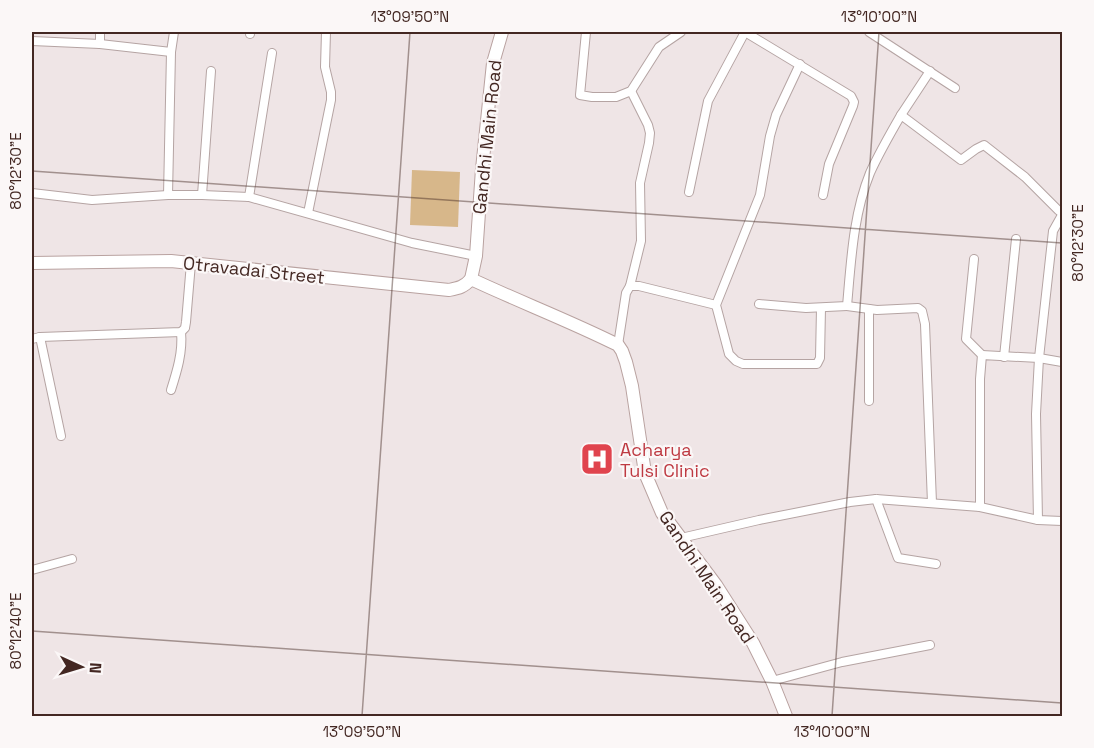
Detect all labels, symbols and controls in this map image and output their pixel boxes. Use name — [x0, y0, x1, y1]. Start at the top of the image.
text: 13°09'50"N — [371, 7, 449, 26]
text: 13°10'00"N — [841, 7, 917, 26]
street label: Gandhi Main Road — [467, 59, 507, 215]
text: 80°12'30"E — [6, 132, 25, 210]
text: 80°12'30"E — [1068, 204, 1087, 282]
street label: Otravadai Street — [182, 251, 326, 289]
place label: Acharya Tulsi Clinic — [620, 438, 710, 482]
hospital icon: Acharya Tulsi Clinic — [579, 441, 615, 477]
street label: Gandhi Main Road — [654, 506, 760, 648]
text: 80°12'40"E — [6, 593, 25, 669]
north arrow — [51, 637, 111, 697]
text: N — [85, 662, 106, 674]
text: 13°09'50"N — [323, 722, 401, 741]
text: 13°10'00"N — [794, 722, 870, 741]

